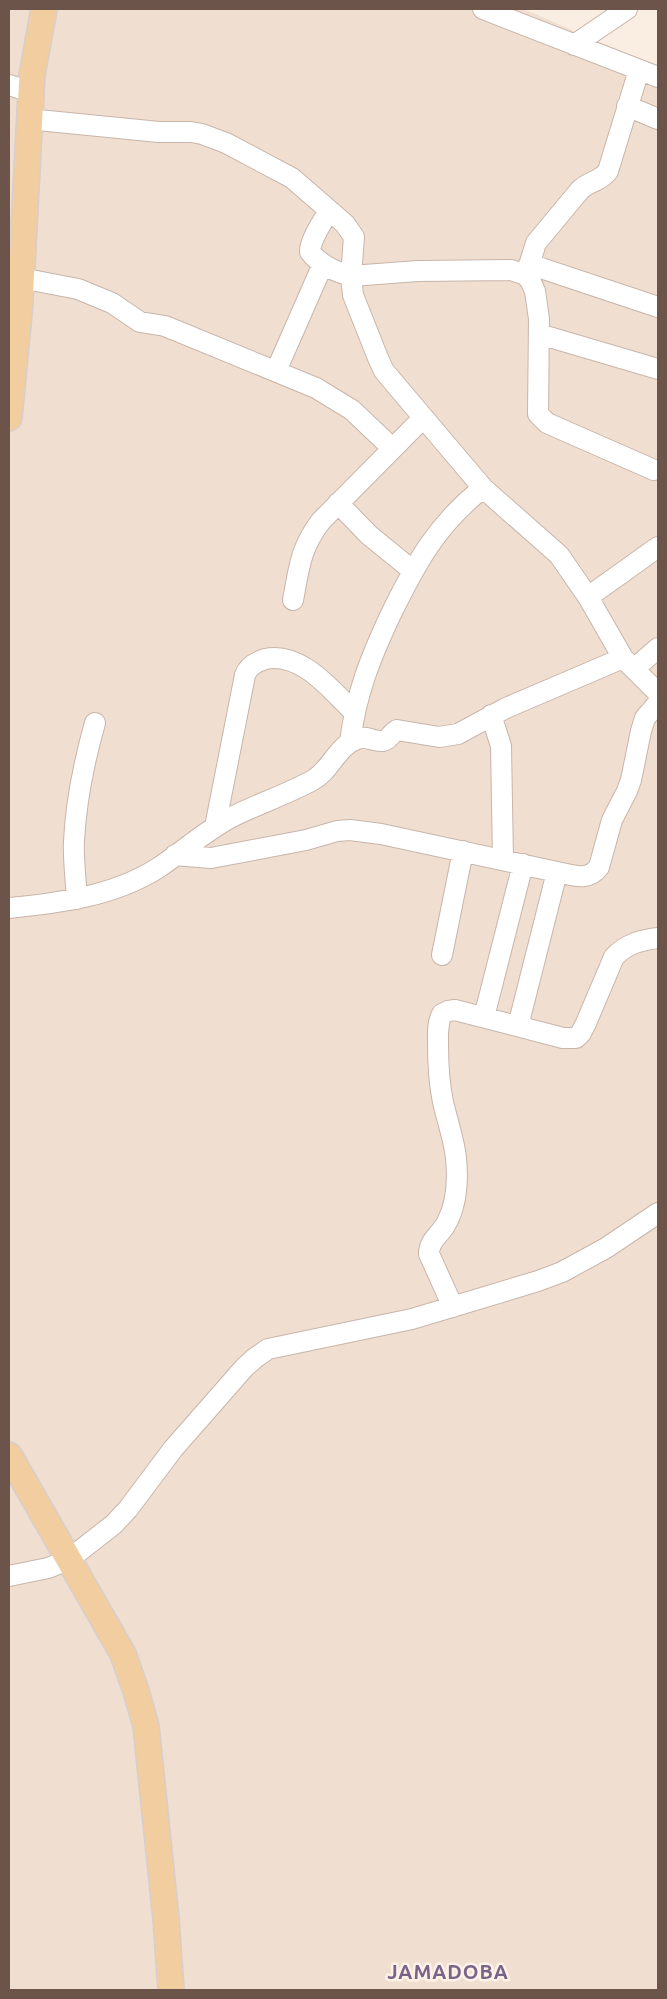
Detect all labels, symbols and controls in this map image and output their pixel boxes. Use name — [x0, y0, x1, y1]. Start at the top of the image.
district label: JAMADOBA — [387, 1960, 509, 1983]

